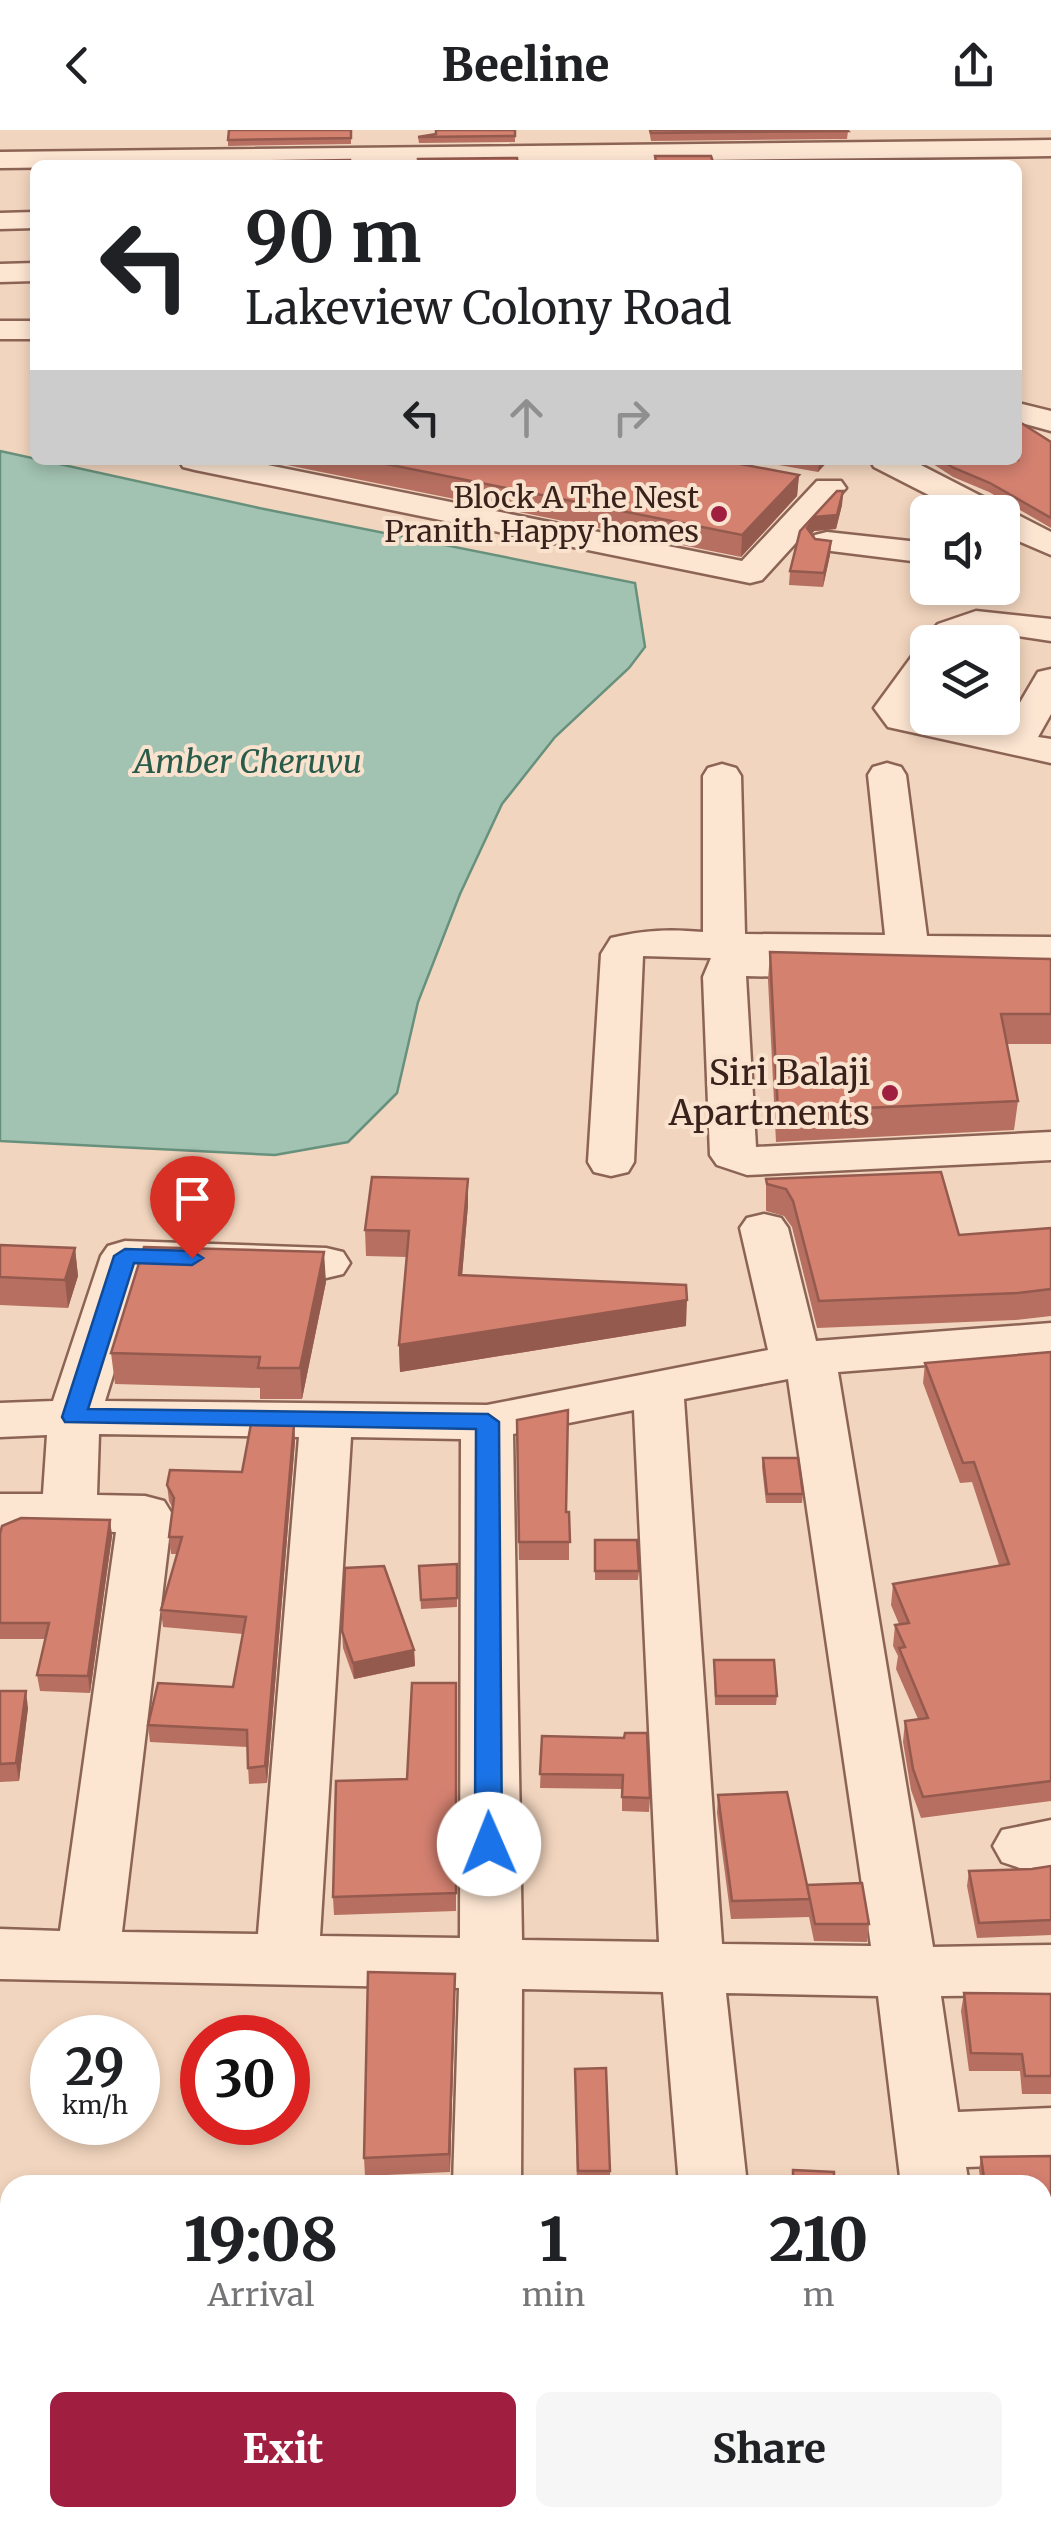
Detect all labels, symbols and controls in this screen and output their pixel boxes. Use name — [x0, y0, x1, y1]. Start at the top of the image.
text: Beeline — [441, 37, 610, 93]
icon: back — [50, 38, 105, 93]
icon: share — [946, 38, 1001, 93]
text: 90 m — [245, 193, 422, 281]
icon: left — [80, 200, 210, 330]
text: Lakeview Colony Road — [245, 280, 732, 336]
icon: left — [394, 390, 449, 445]
icon: ahead — [499, 390, 554, 445]
icon: right — [604, 390, 659, 445]
place label: Block A The Nest Pranith Happy homes — [384, 478, 699, 550]
map controls — [910, 495, 1020, 735]
button: sound — [910, 495, 1020, 605]
marker: Block A The Nest Pranith Happy homes — [708, 503, 730, 525]
button: layers — [910, 625, 1020, 735]
water label: Amber Cheruvu — [131, 742, 362, 782]
place label: Siri Balaji Apartments — [668, 1051, 870, 1135]
marker: Siri Balaji Apartments — [879, 1082, 901, 1104]
pin — [150, 1156, 235, 1259]
icon: arrive — [165, 1171, 220, 1226]
position arrow — [437, 1792, 541, 1896]
speed limit sign: 30 — [180, 2015, 310, 2145]
text: 29 — [65, 2036, 125, 2099]
text: km/h — [62, 2089, 128, 2121]
text: 19:08 — [184, 2202, 338, 2277]
text: 1 — [539, 2202, 568, 2277]
text: 210 — [769, 2202, 868, 2277]
text: Arrival — [207, 2275, 314, 2315]
text: min — [522, 2275, 585, 2315]
text: m — [803, 2275, 834, 2315]
button: Exit — [50, 2392, 516, 2507]
button: Share — [536, 2392, 1002, 2507]

